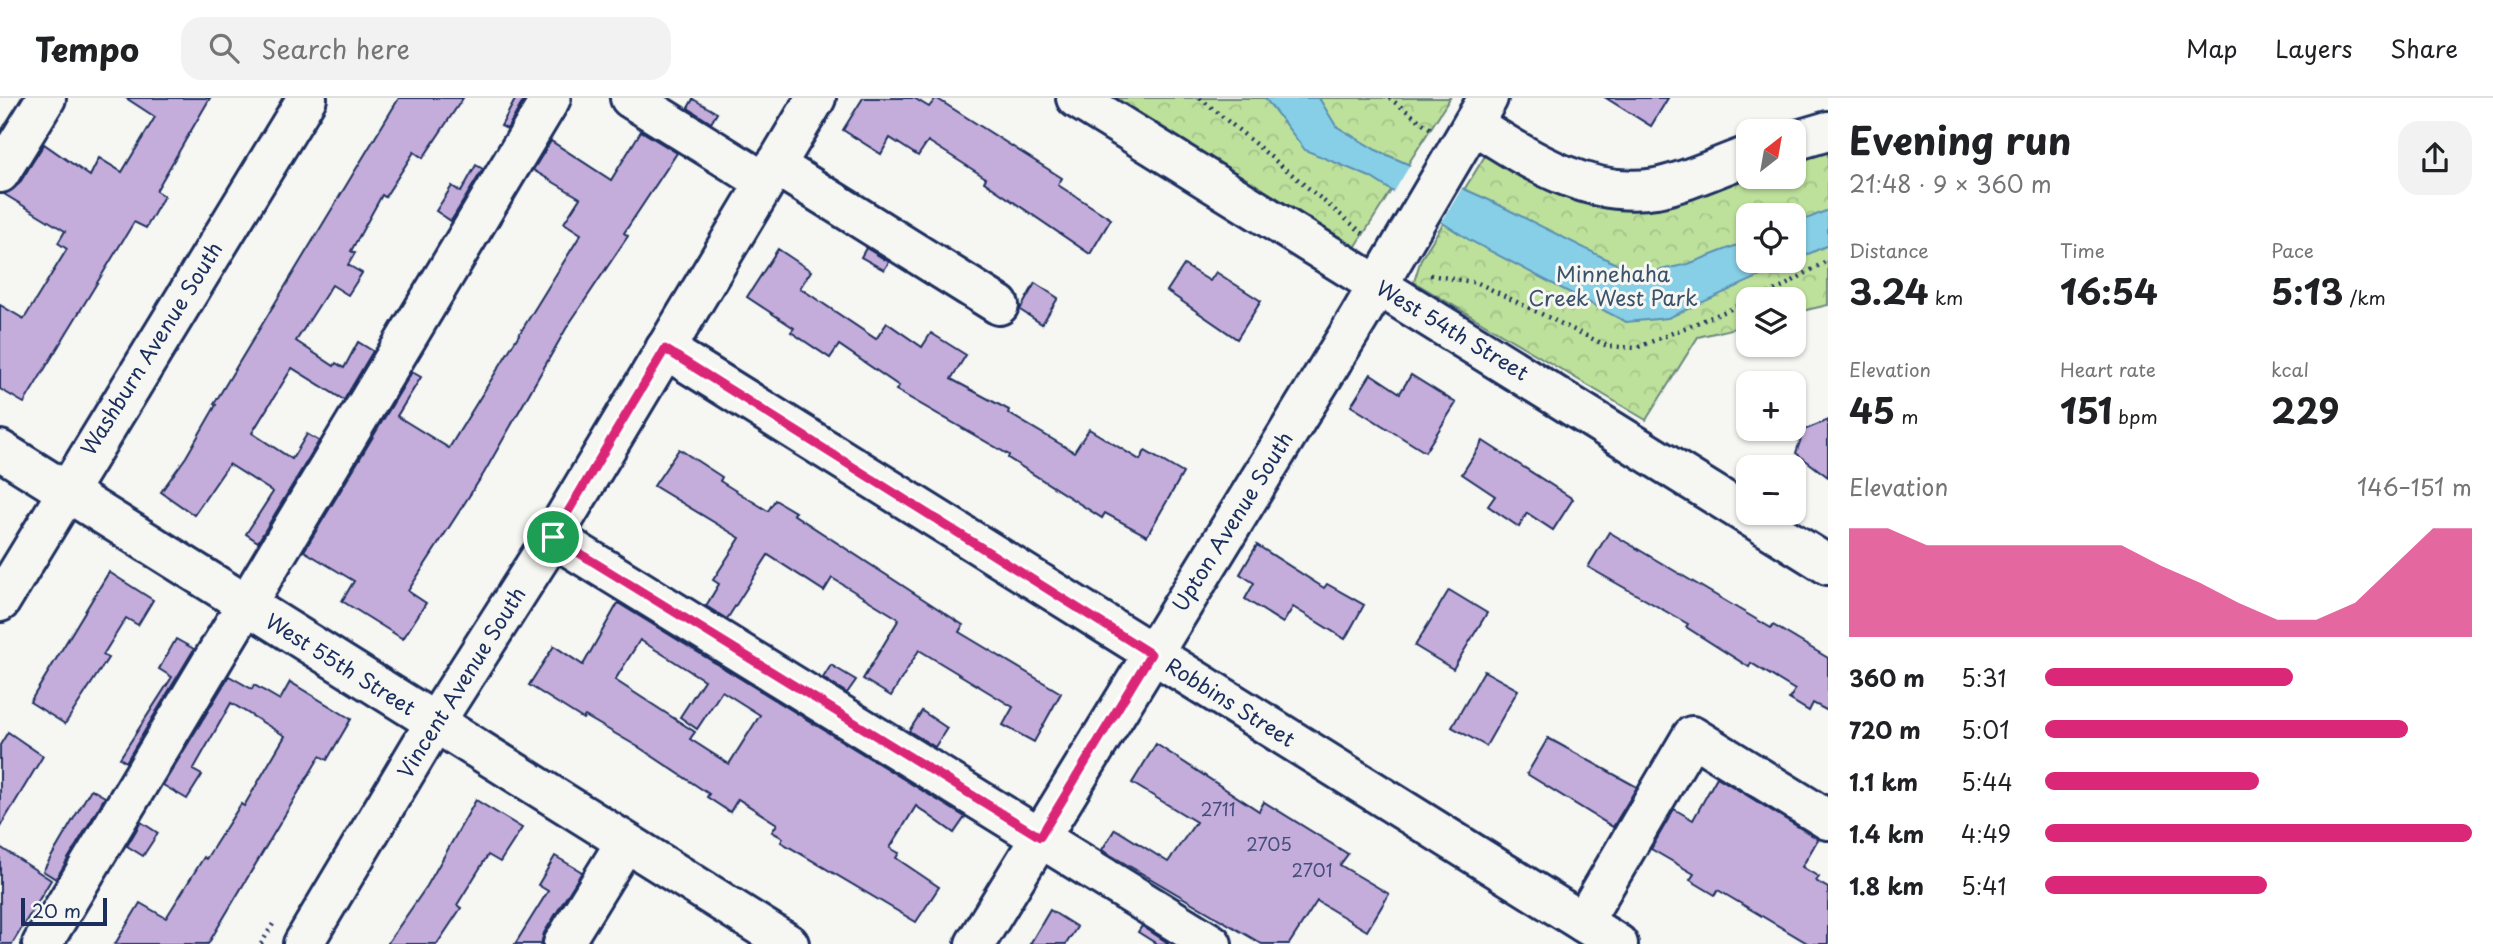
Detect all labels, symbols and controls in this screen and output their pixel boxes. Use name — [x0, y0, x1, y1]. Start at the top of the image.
search box — [181, 17, 671, 80]
text: Tempo — [35, 23, 139, 73]
icon: search — [205, 29, 243, 67]
text: Search here — [261, 29, 410, 68]
text: Map — [2186, 30, 2237, 66]
text: Layers — [2275, 30, 2352, 66]
text: Share — [2390, 30, 2458, 66]
text: Evening run — [1849, 111, 2071, 168]
north arrow — [1736, 119, 1806, 189]
map controls — [1736, 119, 1806, 525]
button: share — [2398, 121, 2472, 195]
text: 21:48 · 9 × 360 m — [1849, 166, 2052, 201]
button: locate — [1736, 203, 1806, 273]
street label: Washburn Avenue South — [71, 235, 229, 461]
text: Distance — [1849, 236, 1929, 264]
text: Time — [2060, 236, 2105, 264]
text: Pace — [2271, 236, 2314, 264]
park label: Minnehaha Creek West Park — [1528, 257, 1698, 313]
text: 3.24 — [1849, 264, 1929, 317]
text: 16:54 — [2060, 264, 2158, 317]
text: 5:13 — [2271, 264, 2343, 317]
street label: West 54th Street — [1371, 271, 1535, 388]
text: km — [1929, 283, 1963, 311]
text: /km — [2343, 283, 2386, 311]
button: layers — [1736, 287, 1806, 357]
text: Elevation — [1849, 355, 1931, 383]
text: Heart rate — [2060, 355, 2156, 383]
text: kcal — [2271, 355, 2309, 383]
button: + — [1736, 371, 1806, 441]
text: 45 — [1849, 383, 1895, 436]
text: 151 — [2060, 383, 2112, 436]
text: 229 — [2271, 383, 2339, 436]
text: m — [1895, 402, 1918, 430]
text: bpm — [2112, 402, 2158, 430]
street label: Upton Avenue South — [1163, 425, 1300, 617]
button: − — [1736, 455, 1806, 525]
text: Elevation — [1849, 469, 1948, 504]
text: 146–151 m — [2357, 469, 2472, 504]
pin — [523, 507, 583, 567]
icon: arrive — [534, 518, 572, 556]
street label: Vincent Avenue South — [388, 580, 532, 784]
street label: West 55th Street — [260, 604, 422, 722]
street label: Robbins Street — [1160, 649, 1302, 754]
text: 360 m — [1849, 660, 1925, 695]
text: 5:31 — [1961, 660, 2006, 695]
text: 720 m — [1849, 712, 1921, 747]
text: 5:01 — [1961, 712, 2009, 747]
text: 1.1 km — [1849, 764, 1918, 799]
text: 5:44 — [1961, 764, 2013, 799]
house number: 2711 — [1200, 795, 1236, 822]
text: 1.4 km — [1849, 816, 1924, 851]
text: 4:49 — [1961, 816, 2011, 851]
house number: 2705 — [1246, 830, 1292, 857]
house number: 2701 — [1292, 856, 1332, 883]
text: 1.8 km — [1849, 868, 1924, 903]
text: 5:41 — [1961, 868, 2007, 903]
scale bar — [21, 895, 107, 927]
text: 20 m — [32, 896, 81, 924]

